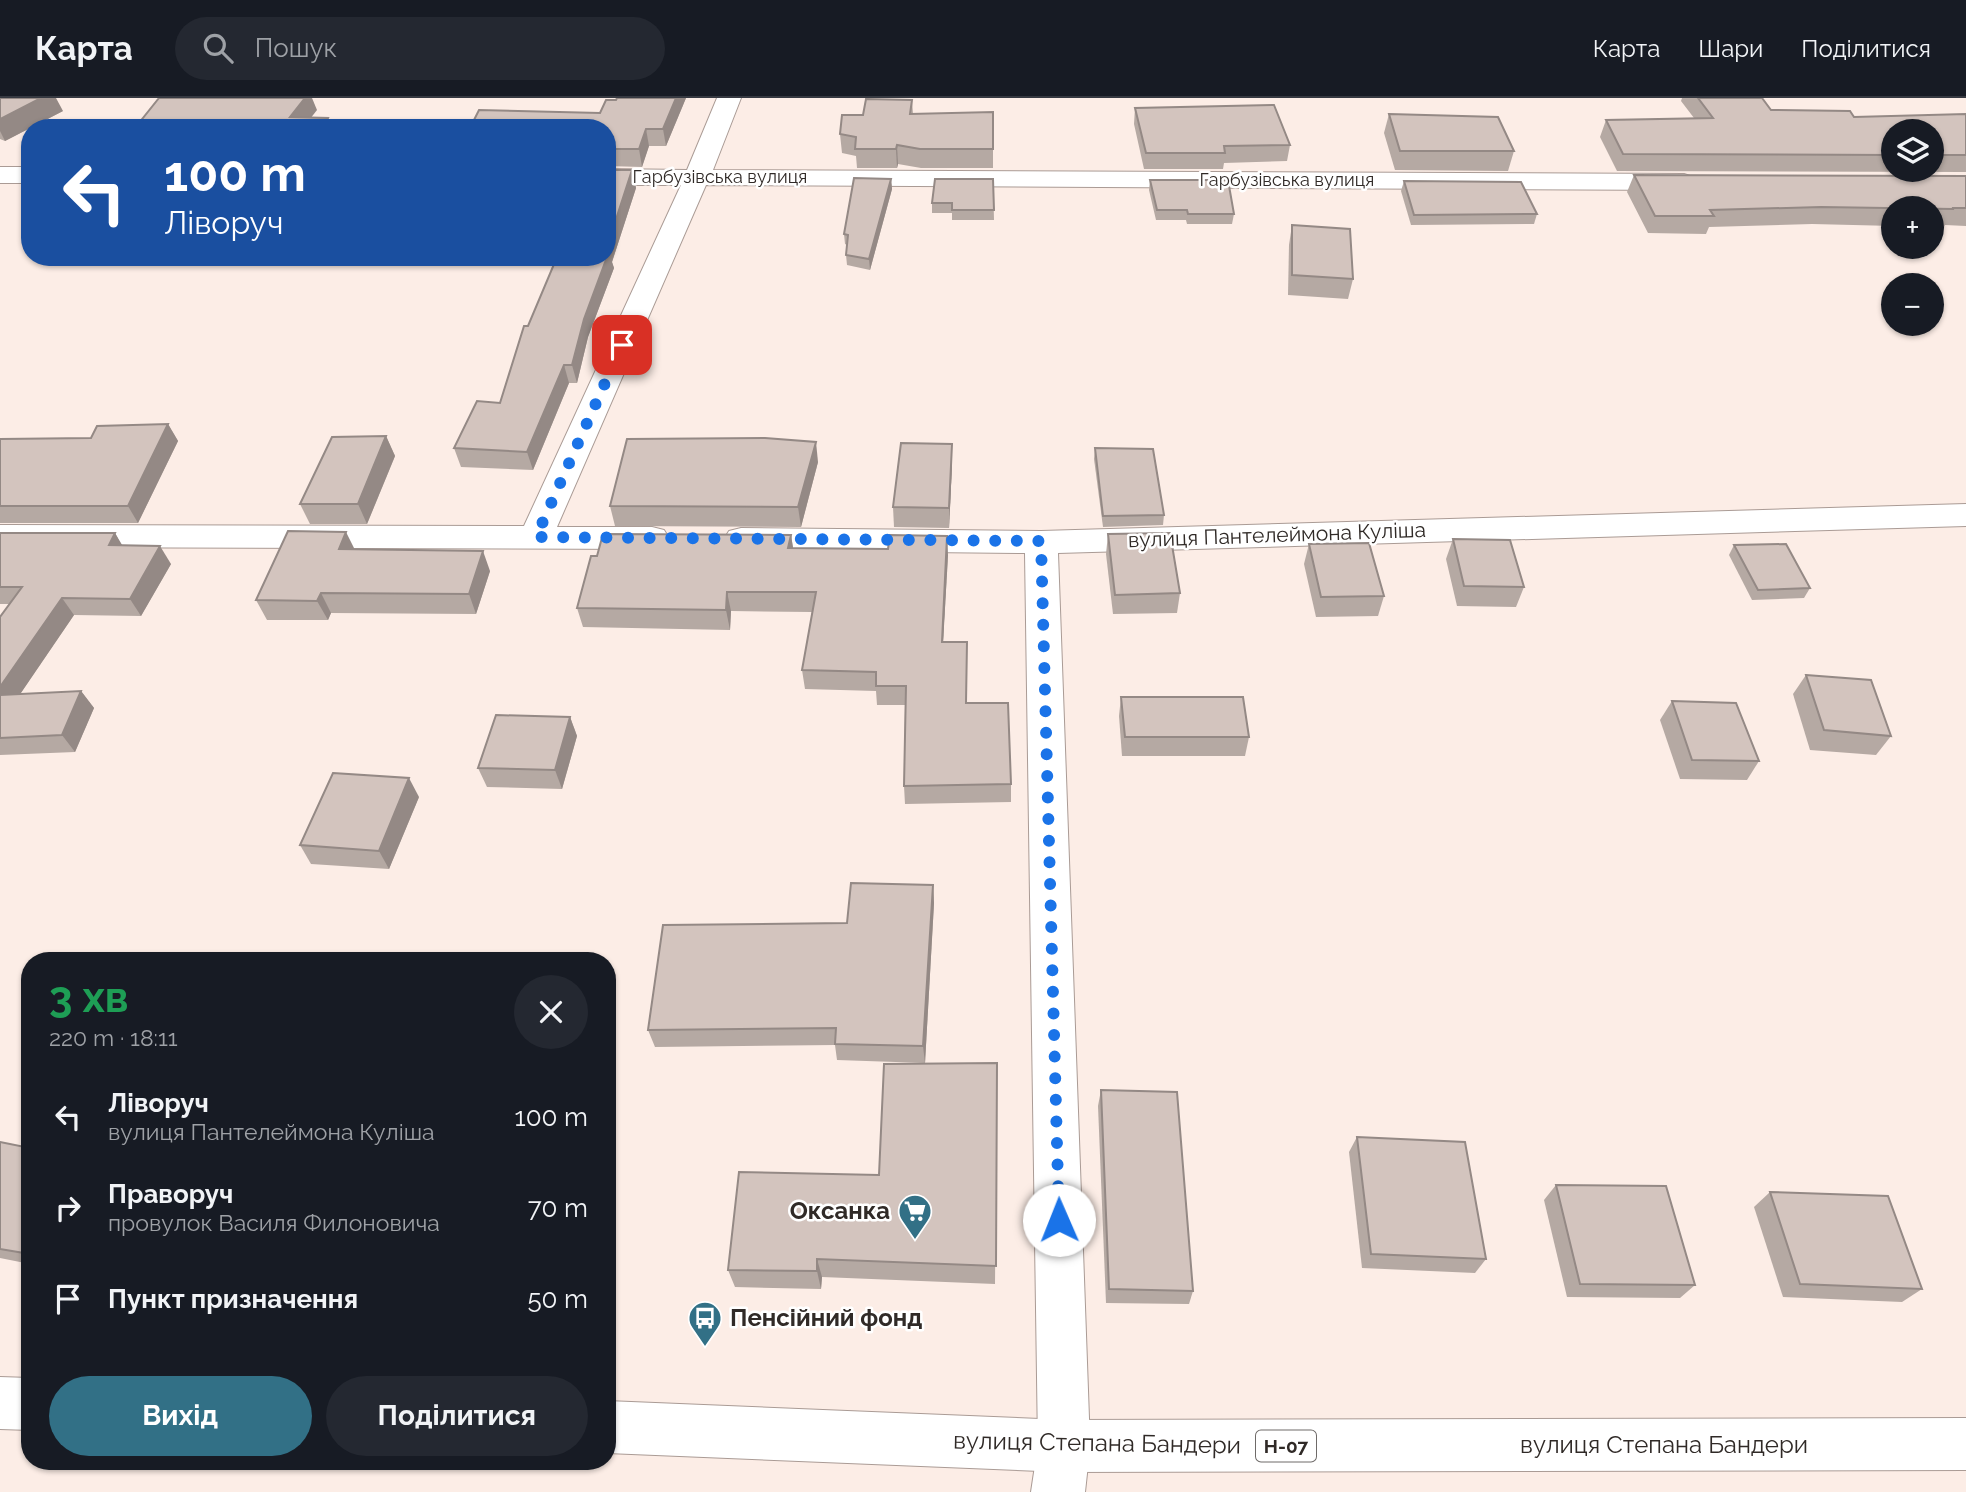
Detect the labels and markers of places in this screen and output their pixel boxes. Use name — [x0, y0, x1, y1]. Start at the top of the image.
pin — [592, 315, 652, 375]
supermarket icon: Оксанка — [896, 1192, 934, 1241]
place label: Оксанка — [790, 1196, 890, 1225]
bus stop icon: Пенсійний фонд — [686, 1299, 724, 1348]
place label: Пенсійний фонд — [730, 1303, 922, 1332]

